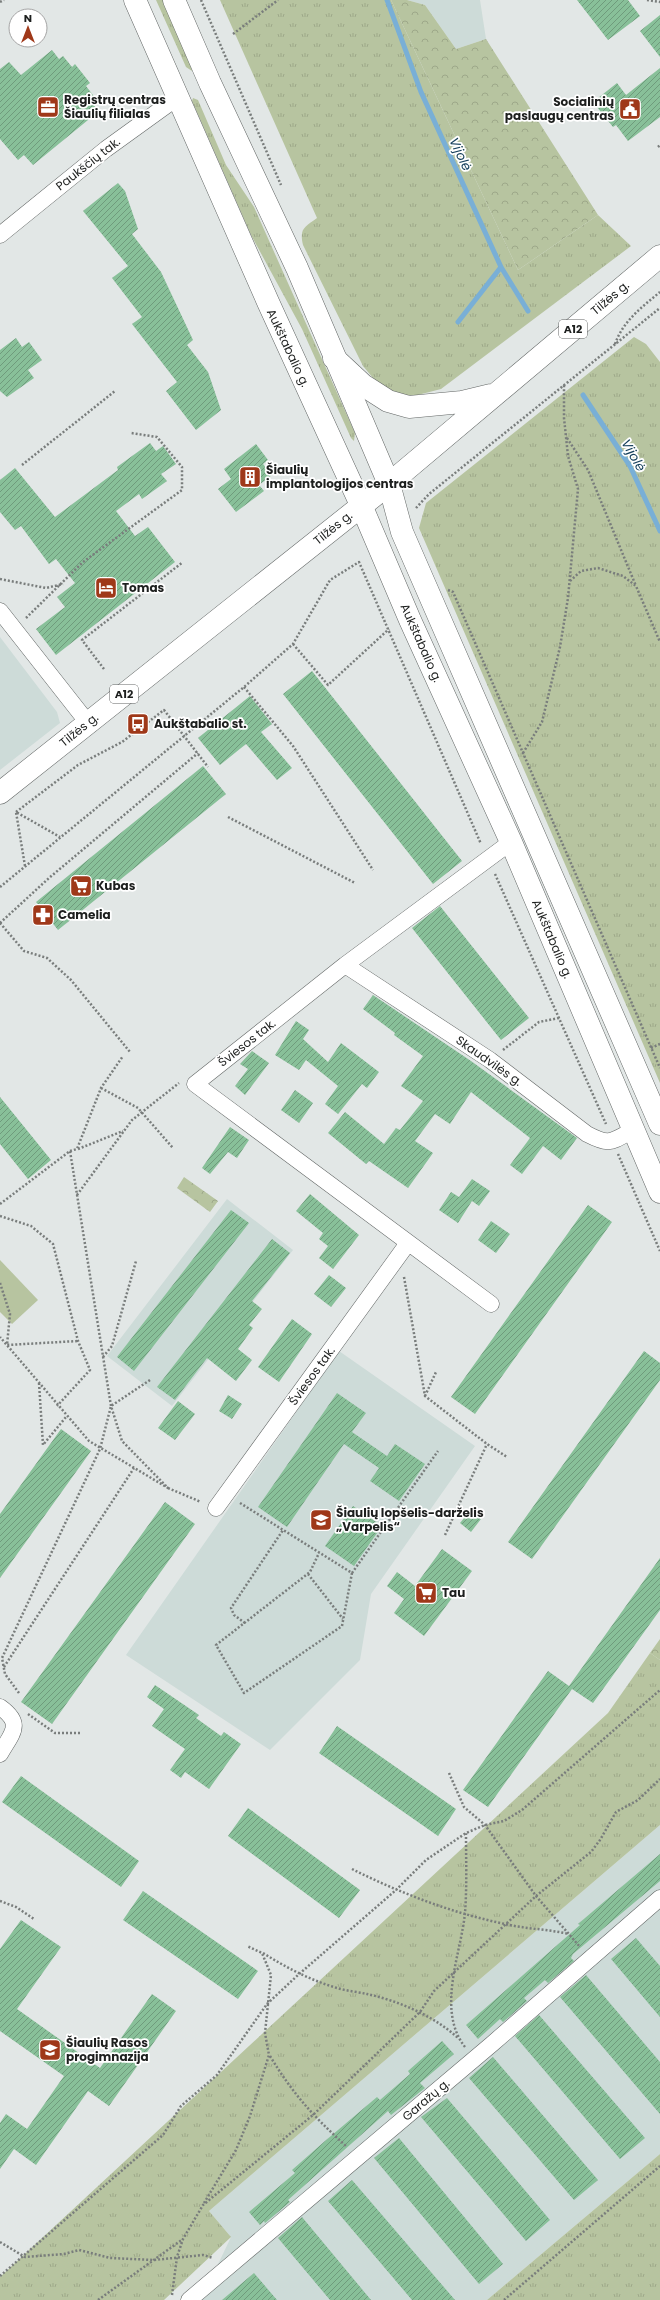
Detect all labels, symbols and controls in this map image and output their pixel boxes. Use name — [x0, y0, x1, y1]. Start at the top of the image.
north arrow — [8, 8, 48, 48]
text: N — [24, 10, 32, 26]
place label: Registrų centras Šiaulių filialas — [64, 91, 166, 122]
place label: Socialinių paslaugų centras — [505, 93, 614, 124]
office icon: Registrų centras Šiaulių filialas — [35, 94, 61, 120]
public building icon: Socialinių paslaugų centras — [617, 96, 643, 122]
street label: Paukščių tak. — [52, 133, 123, 194]
water label: Vijolė — [445, 134, 477, 174]
street label: Tilžės g. — [587, 277, 633, 319]
street label: Aukštabalio g. — [263, 306, 314, 390]
road number: A12 — [559, 320, 587, 338]
water label: Vijolė — [617, 435, 650, 475]
place label: Šiaulių implantologijos centras — [266, 461, 414, 492]
building icon: Šiaulių implantologijos centras — [237, 464, 263, 490]
street label: Tilžės g. — [310, 507, 356, 549]
hotel icon: Tomas — [93, 575, 119, 601]
place label: Tomas — [122, 579, 165, 596]
street label: Aukštabalio g. — [397, 601, 446, 685]
road number: A12 — [110, 685, 138, 703]
street label: Tilžės g. — [56, 709, 102, 751]
bus stop icon: Aukštabalio st. — [125, 711, 151, 737]
place label: Aukštabalio st. — [154, 715, 247, 732]
supermarket icon: Kubas — [68, 873, 94, 899]
place label: Kubas — [96, 877, 136, 894]
street label: Aukštabalio g. — [528, 897, 577, 981]
pharmacy icon: Camelia — [30, 902, 56, 928]
place label: Camelia — [58, 906, 111, 923]
street label: Šviesos tak. — [214, 1015, 279, 1070]
street label: Skaudvilės g. — [453, 1031, 526, 1090]
street label: Šviesos tak. — [285, 1343, 339, 1409]
place label: Šiaulių lopšelis-darželis „Varpelis“ — [336, 1504, 484, 1535]
school or university icon: Šiaulių lopšelis-darželis „Varpelis“ — [308, 1507, 334, 1533]
supermarket icon: Tau — [413, 1580, 439, 1606]
place label: Tau — [442, 1584, 465, 1601]
place label: Šiaulių Rasos progimnazija — [66, 2034, 149, 2065]
school or university icon: Šiaulių Rasos progimnazija — [37, 2037, 63, 2063]
street label: Garažų g. — [398, 2075, 453, 2124]

